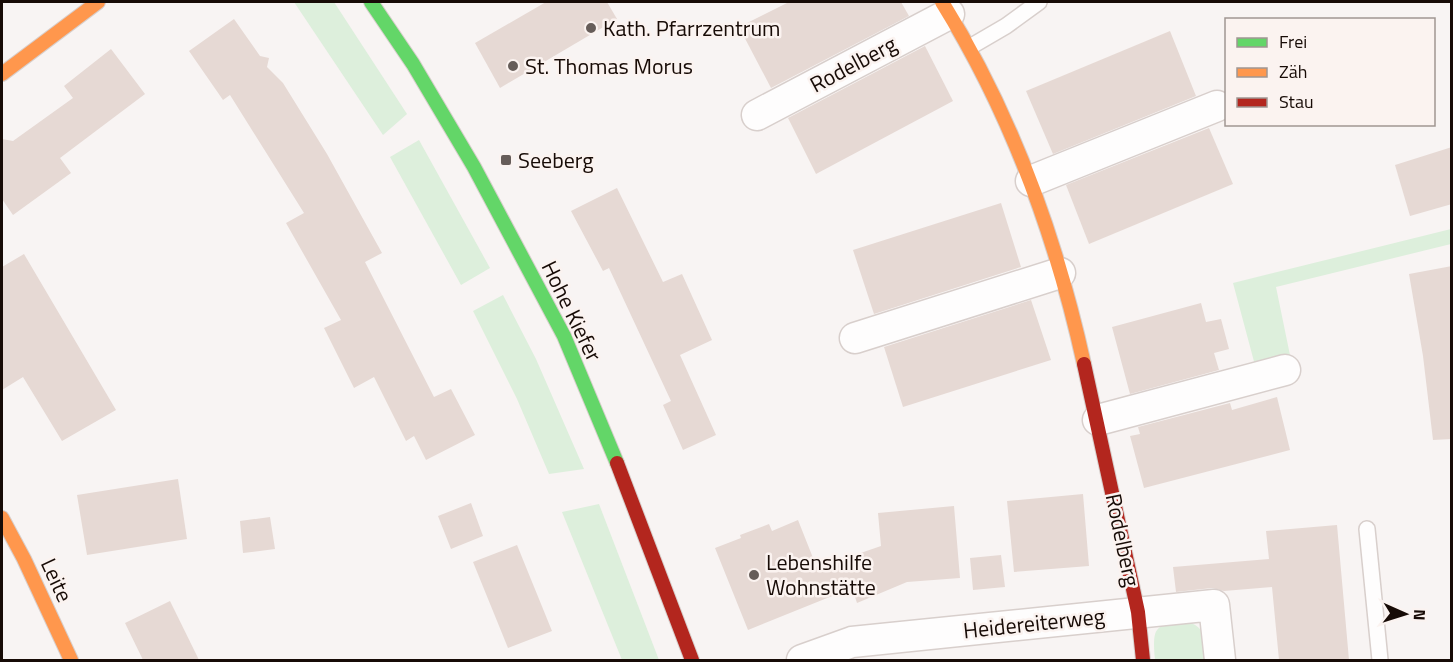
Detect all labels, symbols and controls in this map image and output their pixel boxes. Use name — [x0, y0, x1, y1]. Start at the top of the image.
place label: Kath. Pfarrzentrum — [603, 11, 780, 45]
legend — [1225, 18, 1435, 126]
marker: Kath. Pfarrzentrum — [584, 21, 598, 35]
street label: Rodelberg — [803, 27, 903, 101]
text: Frei — [1279, 28, 1307, 55]
place label: St. Thomas Morus — [525, 49, 693, 83]
text: Zäh — [1279, 58, 1307, 85]
marker: St. Thomas Morus — [506, 59, 520, 73]
text: Stau — [1279, 88, 1314, 115]
place label: Seeberg — [518, 143, 594, 177]
marker: Seeberg — [499, 153, 513, 167]
street label: Hohe Kiefer — [533, 255, 611, 368]
street label: Rodelberg — [1097, 490, 1149, 590]
place label: Lebenshilfe Wohnstätte — [766, 545, 876, 604]
street label: Leite — [32, 552, 82, 608]
marker: Lebenshilfe Wohnstätte — [747, 568, 761, 582]
north arrow — [1375, 584, 1435, 644]
street label: Heidereiterweg — [961, 599, 1107, 647]
text: N — [1408, 609, 1432, 621]

